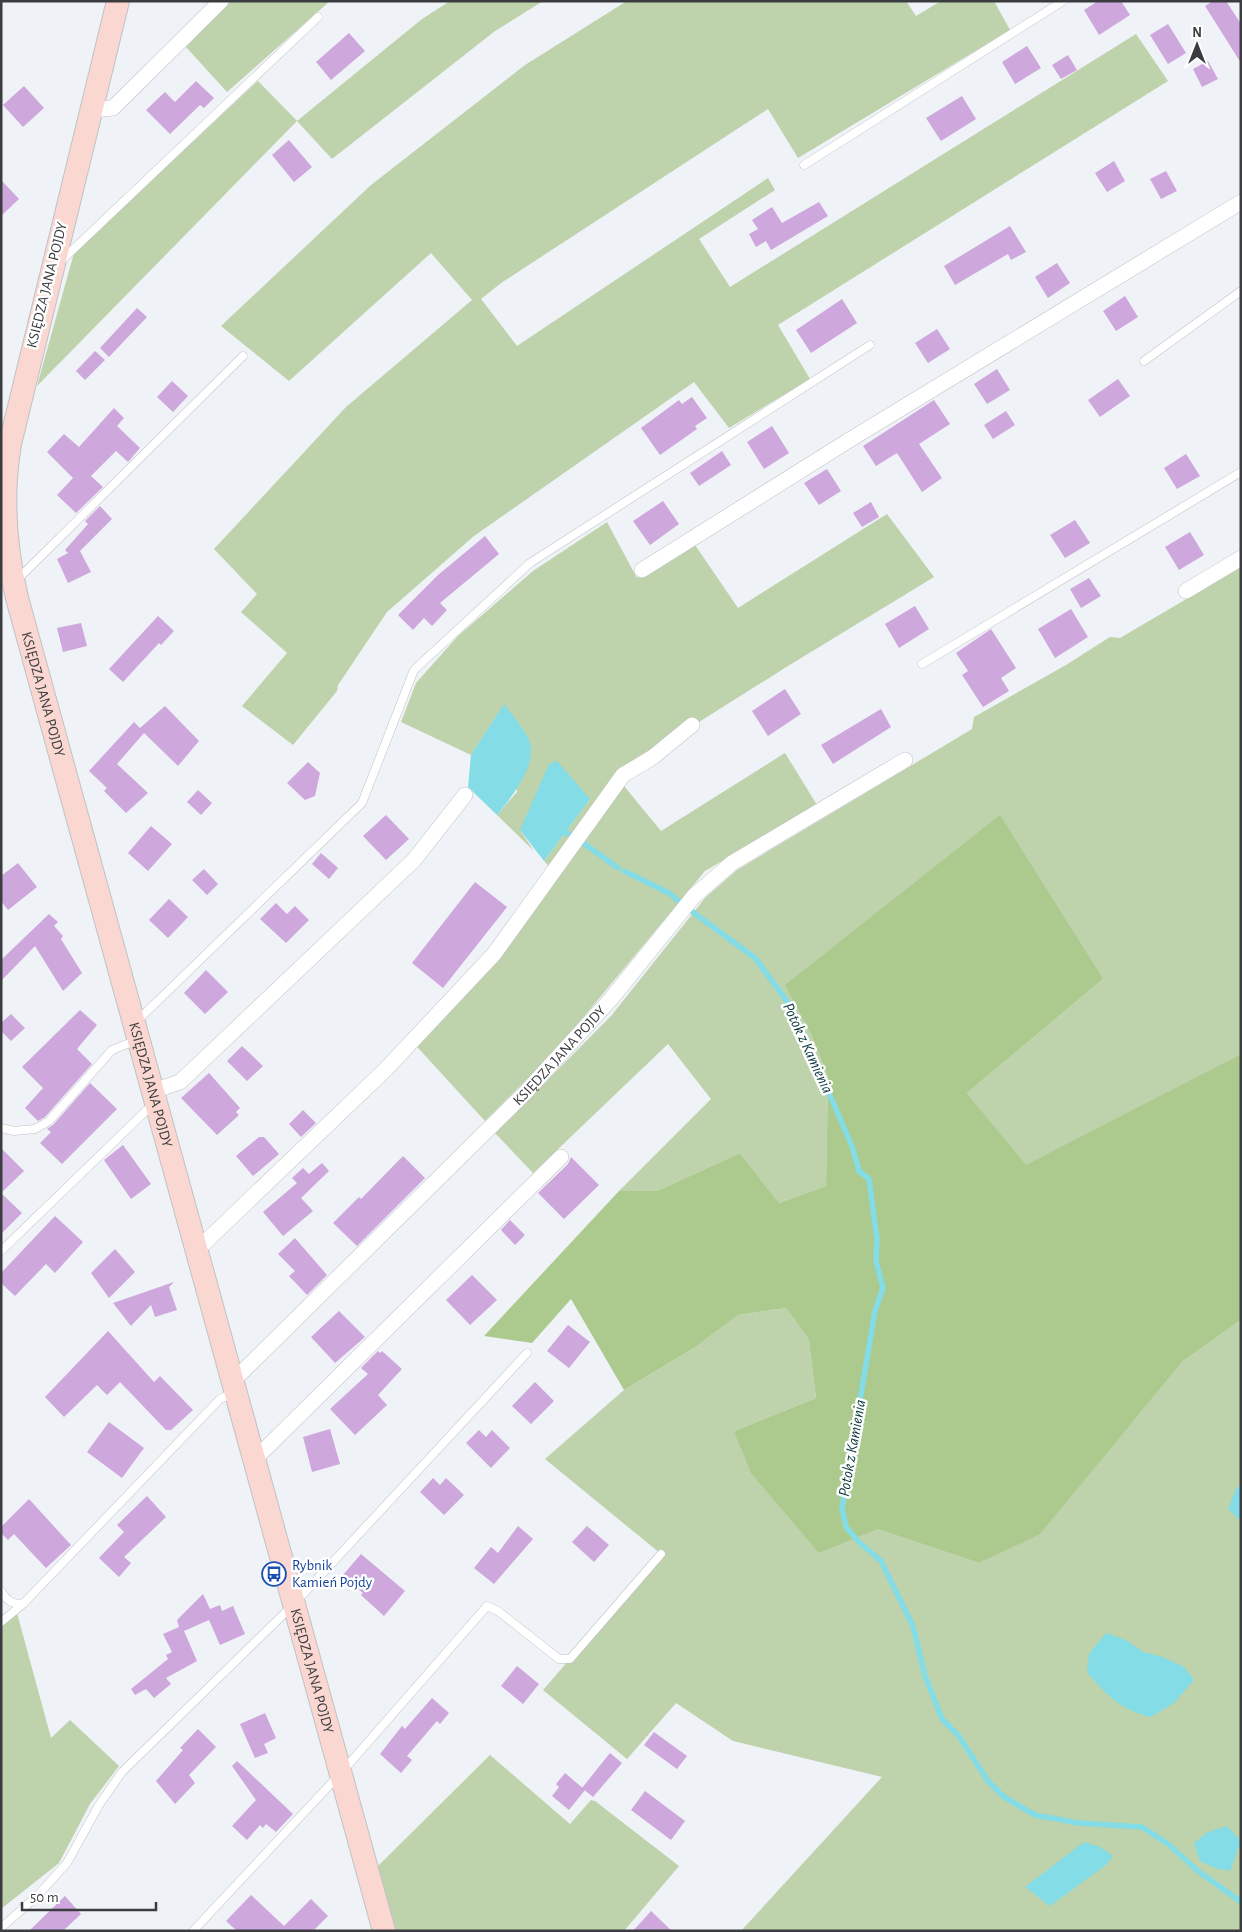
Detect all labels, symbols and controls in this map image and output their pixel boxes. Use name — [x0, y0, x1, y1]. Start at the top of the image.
north arrow — [1172, 20, 1222, 70]
text: N — [1192, 26, 1202, 40]
street label: KSIĘDZA JANA POJDY — [24, 220, 70, 349]
street label: KSIĘDZA JANA POJDY — [19, 630, 68, 759]
water label: Potok z Kamienia — [780, 1000, 836, 1096]
street label: KSIĘDZA JANA POJDY — [510, 1003, 609, 1108]
street label: KSIĘDZA JANA POJDY — [127, 1020, 175, 1149]
water label: Potok z Kamienia — [836, 1398, 868, 1498]
place label: Rybnik Kamień Pojdy — [292, 1558, 373, 1590]
bus stop icon: Rybnik Kamień Pojdy — [261, 1561, 287, 1587]
street label: KSIĘDZA JANA POJDY — [288, 1607, 337, 1735]
scale bar — [22, 1880, 156, 1912]
text: 50 m — [30, 1890, 59, 1905]

